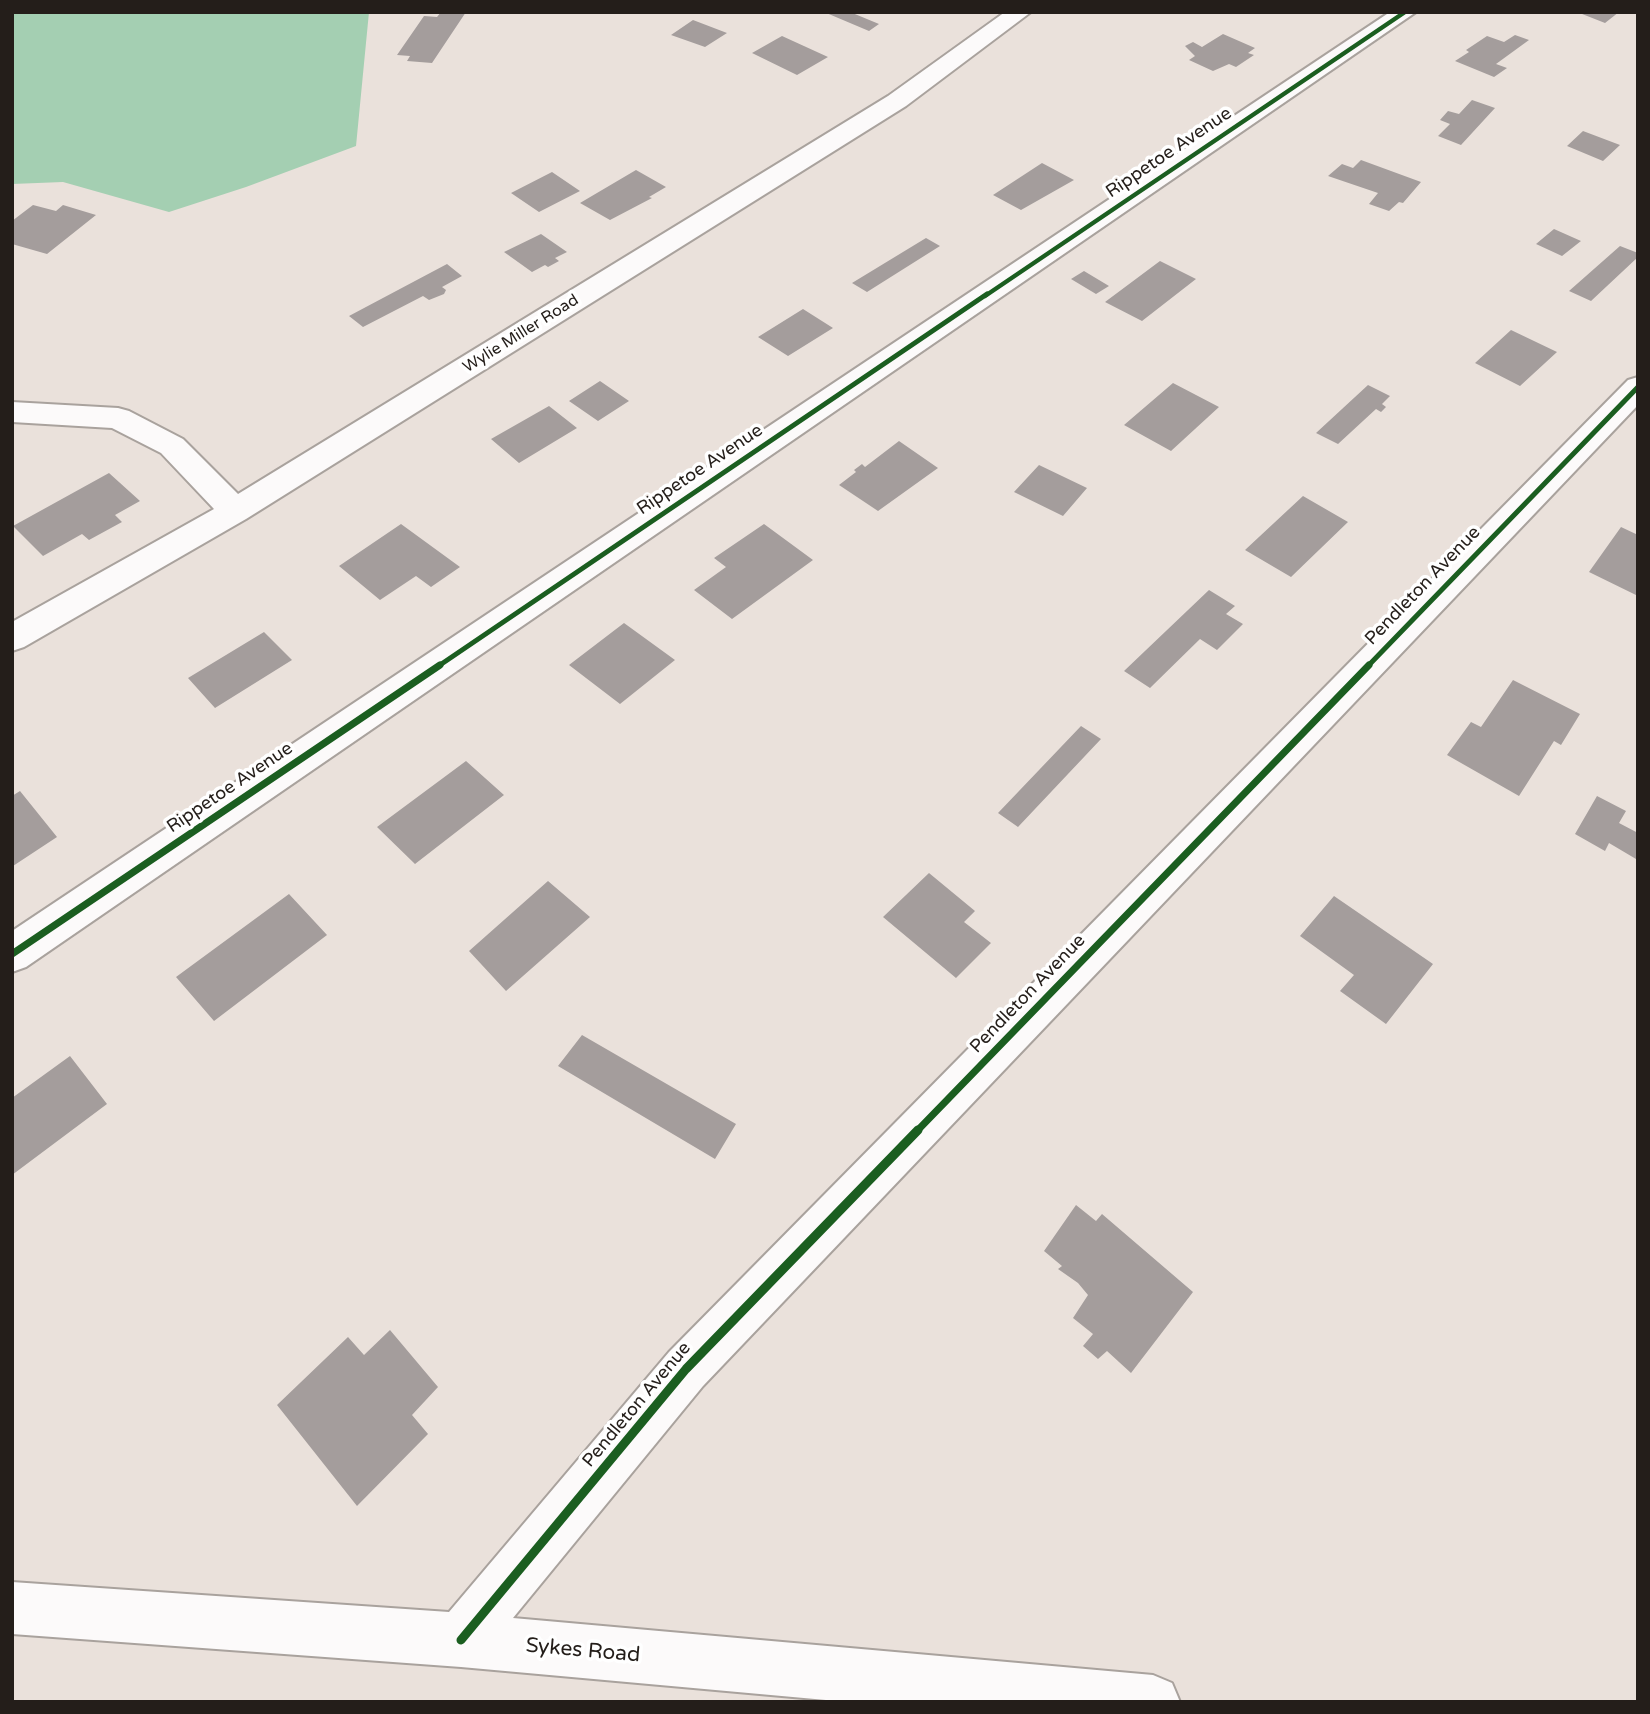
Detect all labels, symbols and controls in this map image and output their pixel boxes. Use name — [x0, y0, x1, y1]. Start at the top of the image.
street label: Rippetoe Avenue — [1102, 103, 1236, 203]
street label: Wylie Miller Road — [460, 291, 582, 377]
street label: Rippetoe Avenue — [633, 420, 767, 520]
street label: Pendleton Avenue — [1361, 522, 1485, 650]
street label: Rippetoe Avenue — [163, 738, 297, 838]
street label: Pendleton Avenue — [966, 930, 1090, 1058]
street label: Pendleton Avenue — [578, 1338, 696, 1472]
street label: Sykes Road — [525, 1633, 641, 1669]

